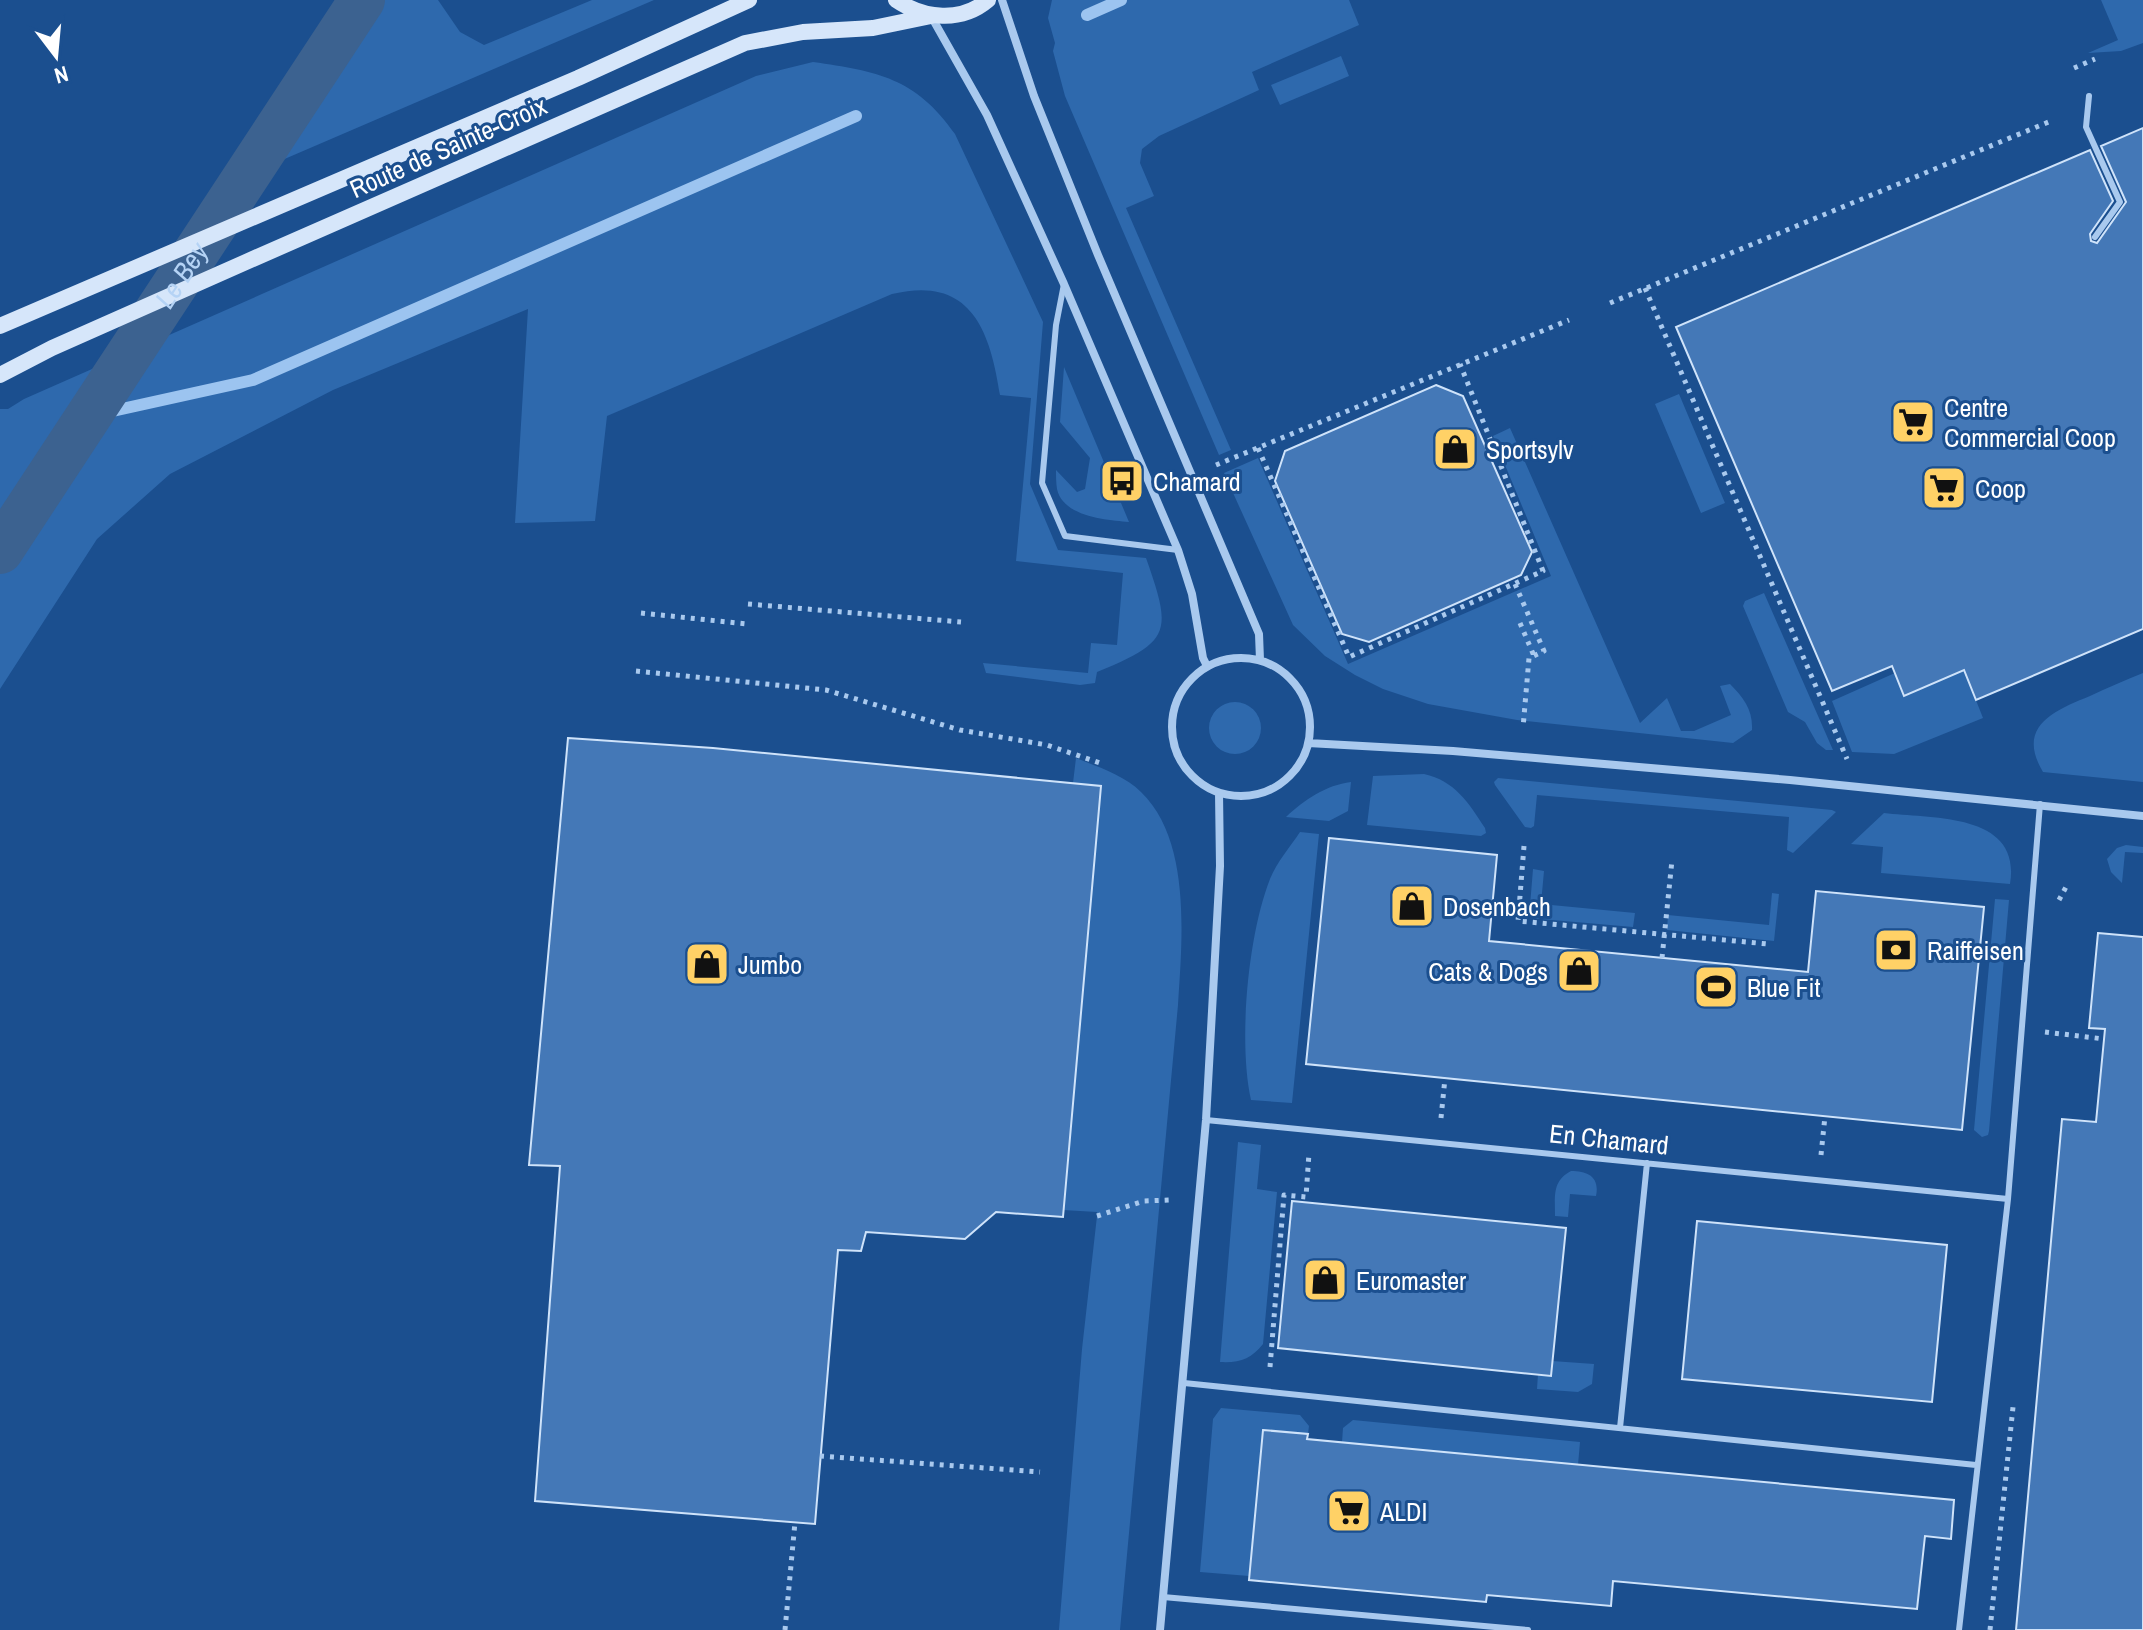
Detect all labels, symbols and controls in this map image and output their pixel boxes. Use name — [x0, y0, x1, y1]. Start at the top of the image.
north arrow — [16, 16, 96, 96]
text: N — [51, 59, 72, 91]
street label: Route de Sainte-Croix — [344, 88, 552, 206]
water label: Le Bey — [146, 234, 218, 316]
place label: Centre Commercial Coop — [1944, 390, 2116, 455]
supermarket icon: Centre Commercial Coop — [1889, 398, 1937, 446]
shop icon: Sportsylv — [1431, 425, 1479, 473]
place label: Sportsylv — [1486, 432, 1574, 467]
bus stop icon: Chamard — [1098, 457, 1146, 505]
place label: Chamard — [1153, 464, 1241, 499]
supermarket icon: Coop — [1920, 464, 1968, 512]
place label: Coop — [1975, 471, 2026, 506]
shop icon: Dosenbach — [1388, 882, 1436, 930]
place label: Dosenbach — [1443, 889, 1551, 924]
bank icon: Raiffeisen — [1872, 926, 1920, 974]
place label: Raiffeisen — [1927, 933, 2024, 968]
shop icon: Jumbo — [683, 940, 731, 988]
place label: Jumbo — [738, 947, 802, 982]
shop icon: Cats & Dogs — [1555, 947, 1603, 995]
place label: Cats & Dogs — [1428, 954, 1548, 989]
sports icon: Blue Fit — [1692, 963, 1740, 1011]
place label: Blue Fit — [1747, 970, 1821, 1005]
street label: En Chamard — [1548, 1115, 1670, 1163]
shop icon: Euromaster — [1301, 1256, 1349, 1304]
place label: Euromaster — [1356, 1263, 1466, 1298]
supermarket icon: ALDI — [1325, 1487, 1373, 1535]
place label: ALDI — [1379, 1494, 1427, 1529]

